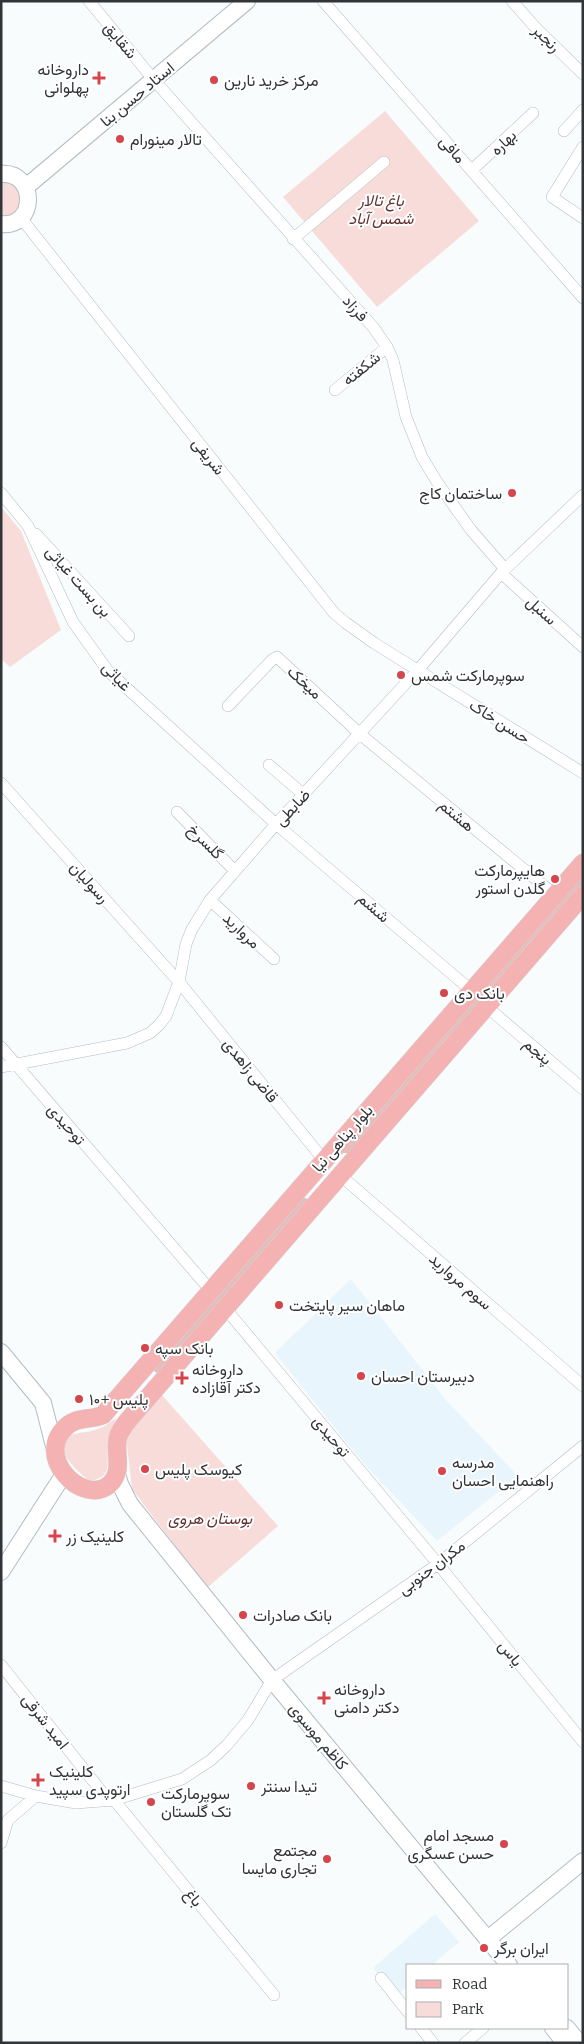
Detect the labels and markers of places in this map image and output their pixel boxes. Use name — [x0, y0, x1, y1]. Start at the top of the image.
place label: داروخانه پهلوانی — [38, 60, 89, 99]
place label: مرکز خرید نارین — [224, 71, 319, 91]
marker: داروخانه پهلوانی — [93, 72, 105, 84]
marker: مرکز خرید نارین — [208, 74, 220, 86]
place label: تالار مینورام — [130, 130, 202, 150]
marker: تالار مینورام — [114, 133, 126, 145]
place label: ساختمان کاج — [419, 484, 502, 505]
marker: ساختمان کاج — [506, 487, 518, 499]
place label: سوپرمارکت شمس — [411, 666, 525, 687]
marker: سوپرمارکت شمس — [395, 669, 407, 681]
place label: هایپرمارکت گلدن استور — [474, 861, 545, 899]
marker: هایپرمارکت گلدن استور — [549, 873, 561, 885]
place label: بانک دی — [454, 984, 505, 1004]
marker: بانک دی — [438, 987, 450, 999]
place label: ماهان سیر پایتخت — [289, 1296, 405, 1317]
marker: ماهان سیر پایتخت — [273, 1299, 285, 1311]
place label: بانک سپه — [155, 1339, 213, 1360]
marker: بانک سپه — [139, 1342, 151, 1354]
place label: داروخانه دکتر آقازاده — [192, 1360, 261, 1398]
place label: دبیرستان احسان — [371, 1367, 475, 1387]
marker: دبیرستان احسان — [355, 1370, 367, 1382]
marker: داروخانه دکتر آقازاده — [176, 1372, 188, 1384]
place label: پلیس +۱۰ — [89, 1390, 148, 1411]
marker: پلیس +۱۰ — [73, 1393, 85, 1405]
place label: مدرسه راهنمایی احسان — [452, 1453, 554, 1491]
place label: کیوسک پلیس — [155, 1460, 242, 1481]
marker: کیوسک پلیس — [139, 1463, 151, 1475]
marker: مدرسه راهنمایی احسان — [436, 1465, 448, 1477]
place label: کلینیک زر — [65, 1527, 124, 1547]
marker: کلینیک زر — [48, 1529, 62, 1543]
place label: بانک صادرات — [253, 1606, 332, 1626]
marker: بانک صادرات — [237, 1609, 249, 1621]
place label: داروخانه دکتر دامنی — [334, 1680, 399, 1718]
marker: داروخانه دکتر دامنی — [318, 1692, 330, 1704]
place label: کلینیک ارتوپدی سپید — [49, 1762, 130, 1801]
marker: کلینیک ارتوپدی سپید — [31, 1773, 45, 1787]
place label: تیدا سنتر — [260, 1777, 317, 1797]
marker: تیدا سنتر — [245, 1780, 257, 1792]
place label: سوپرمارکت تک گلستان — [161, 1784, 231, 1821]
marker: سوپرمارکت تک گلستان — [145, 1796, 157, 1808]
place label: مسجد امام حسن عسگری — [408, 1826, 494, 1864]
marker: مسجد امام حسن عسگری — [498, 1838, 510, 1850]
place label: مجتمع تجاری مايسا — [242, 1841, 317, 1879]
marker: مجتمع تجاری مايسا — [321, 1853, 333, 1865]
place label: ایران برگر — [493, 1939, 549, 1959]
marker: ایران برگر — [478, 1942, 490, 1954]

